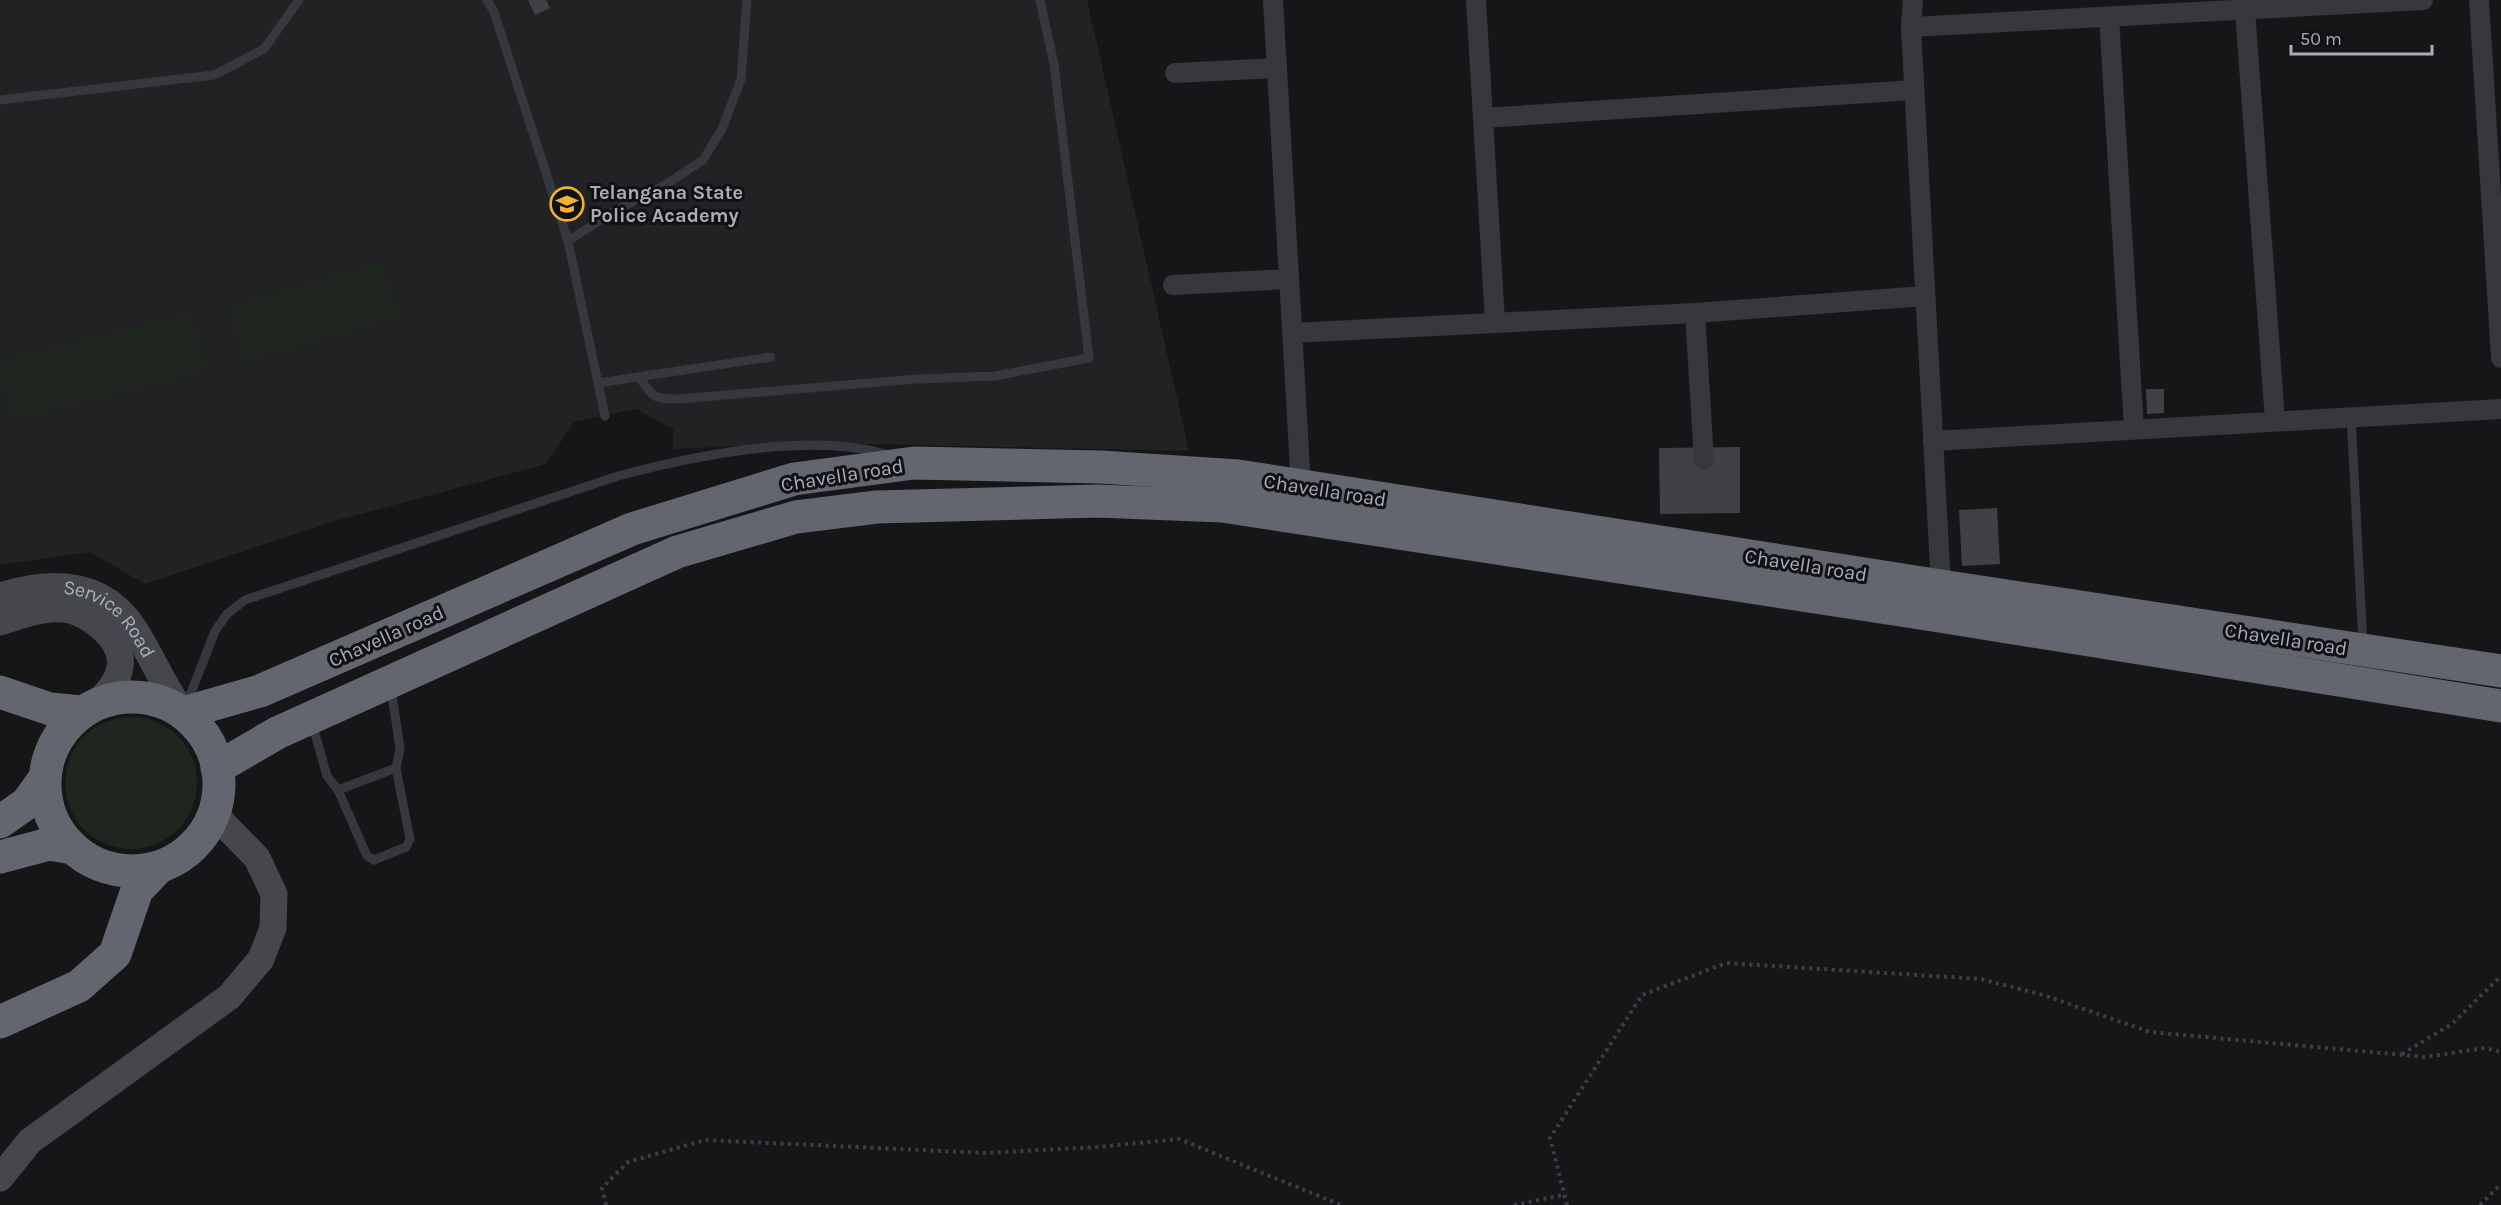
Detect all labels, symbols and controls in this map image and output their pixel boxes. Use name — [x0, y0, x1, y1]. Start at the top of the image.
scale bar — [2291, 18, 2432, 56]
text: 50 m — [2300, 28, 2342, 50]
place label: Telangana State Police Academy — [590, 181, 743, 227]
school or university icon: Telangana State Police Academy — [549, 186, 585, 222]
street label: Chavella road — [779, 454, 905, 497]
street label: Chavella road — [1262, 469, 1388, 512]
street label: Chavella road — [1743, 544, 1869, 587]
street label: Service Road — [62, 576, 160, 662]
street label: Chavella road — [325, 601, 447, 672]
street label: Chavella road — [2223, 618, 2349, 661]

